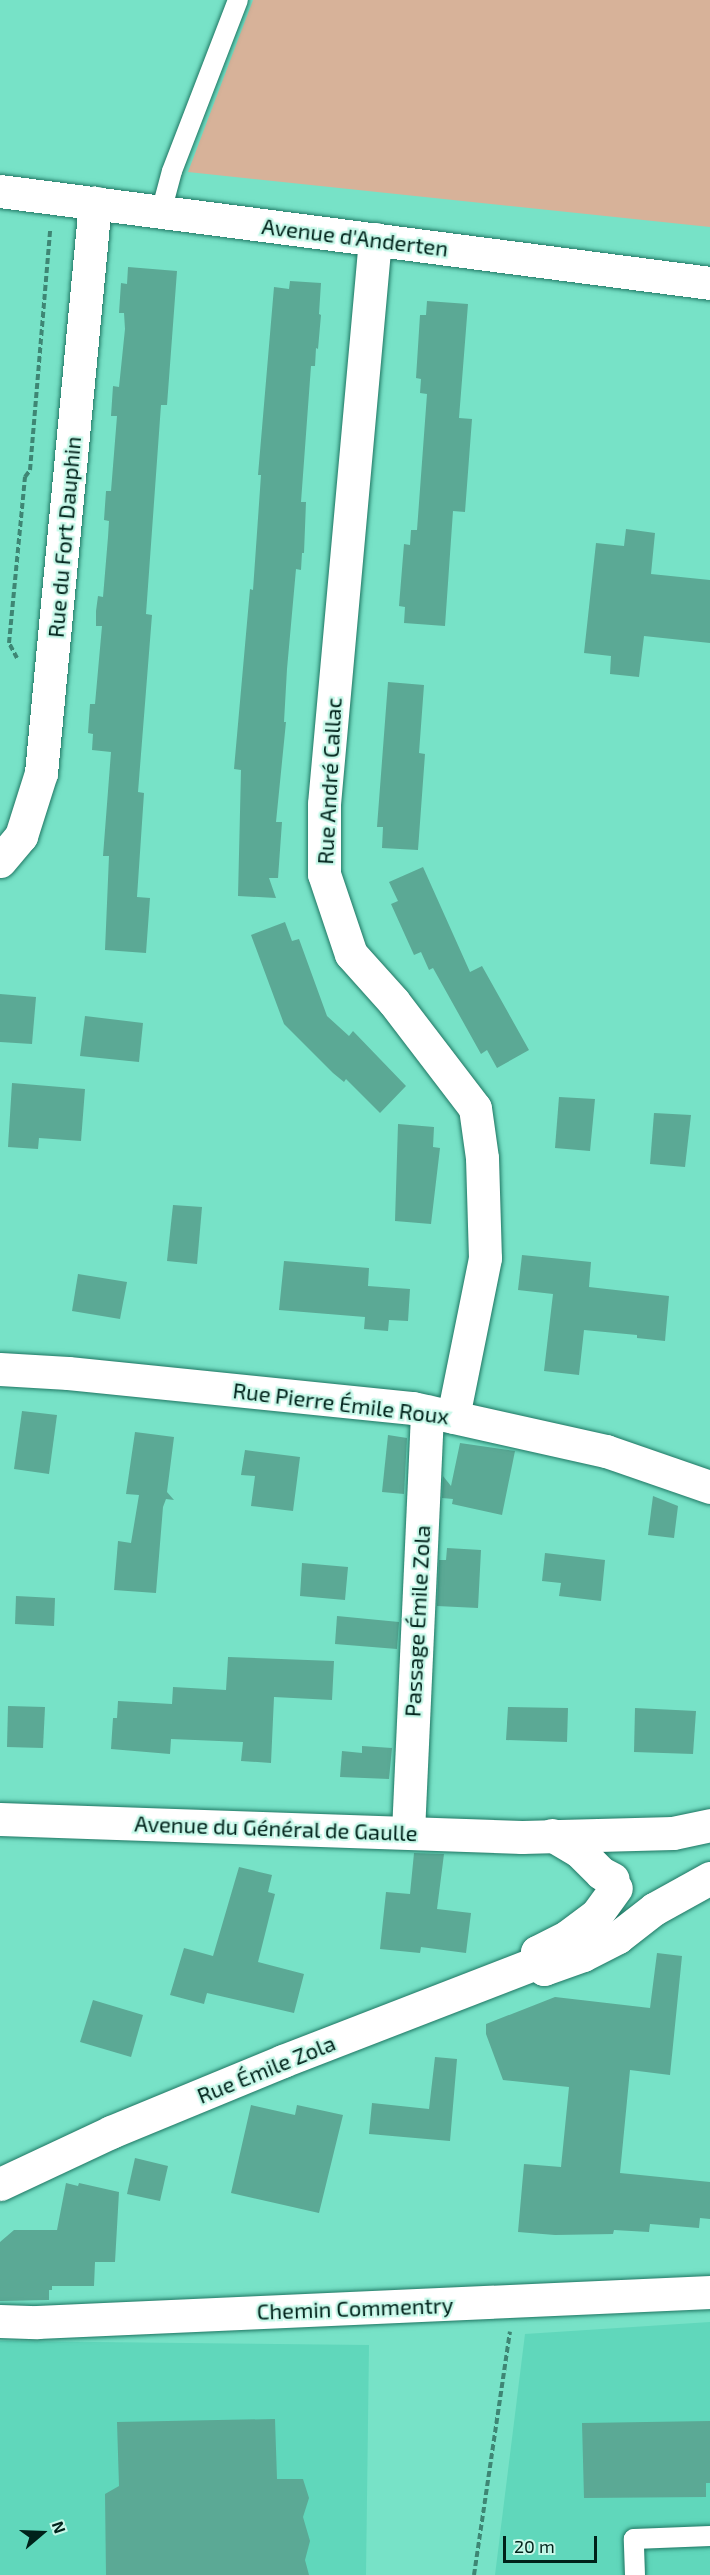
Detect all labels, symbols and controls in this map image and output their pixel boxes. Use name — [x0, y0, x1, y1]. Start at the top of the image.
street label: Avenue d'Anderten — [260, 212, 450, 262]
street label: Rue du Fort Dauphin — [42, 435, 86, 639]
street label: Rue André Callac — [311, 697, 347, 865]
street label: Rue Pierre Émile Roux — [231, 1377, 451, 1429]
street label: Passage Émile Zola — [399, 1524, 435, 1718]
street label: Avenue du Général de Gaulle — [134, 1810, 418, 1846]
street label: Rue Émile Zola — [193, 2029, 339, 2109]
street label: Chemin Commentry — [256, 2291, 454, 2325]
north arrow — [12, 2503, 72, 2563]
text: N — [49, 2518, 70, 2536]
scale bar — [506, 2524, 600, 2562]
text: 20 m — [514, 2535, 555, 2557]

